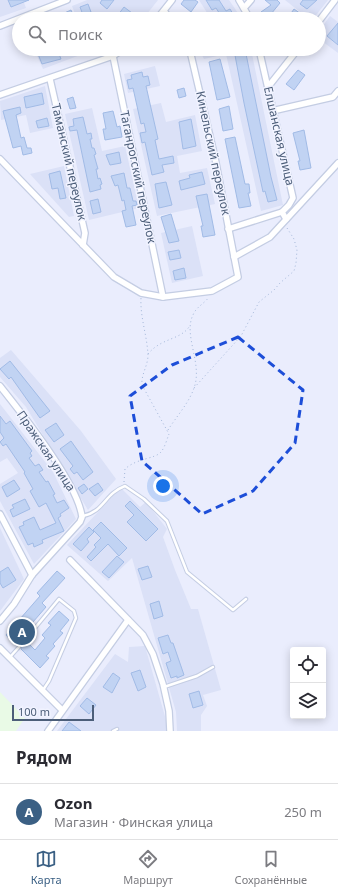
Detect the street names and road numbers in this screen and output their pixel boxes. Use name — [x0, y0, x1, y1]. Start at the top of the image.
street label: Елшанская улица — [260, 85, 299, 187]
street label: Кинельский переулок — [192, 89, 235, 217]
street label: Таманский переулок — [48, 102, 91, 223]
street label: Таганрогский переулок — [116, 109, 161, 246]
street label: Пражская улица — [13, 407, 80, 495]

